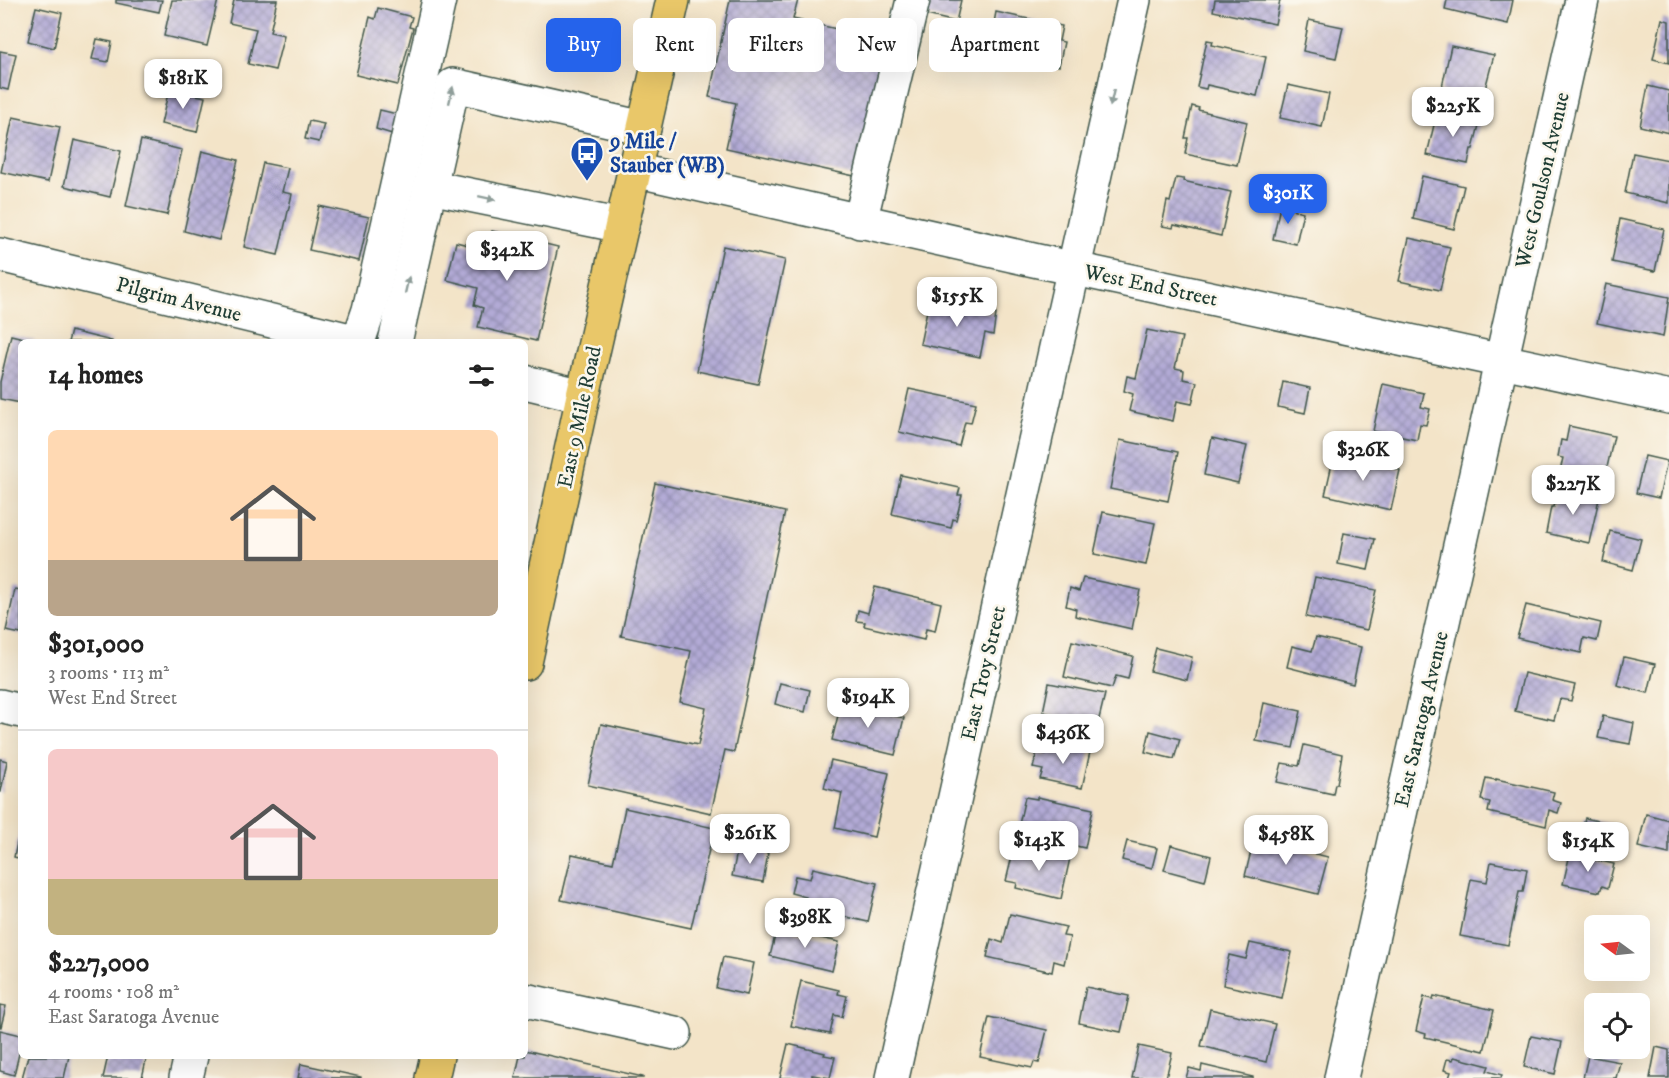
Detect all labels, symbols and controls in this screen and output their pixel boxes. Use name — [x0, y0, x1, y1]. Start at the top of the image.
chip: Buy — [546, 18, 621, 72]
chip: Rent — [633, 18, 716, 72]
chip: Filters — [728, 18, 824, 72]
chip: New — [836, 18, 917, 72]
chip: Apartment — [929, 18, 1061, 72]
pin: $181K — [141, 59, 225, 110]
text: $181K — [158, 66, 208, 91]
one-way arrow — [447, 85, 456, 104]
pin: $225K — [1411, 87, 1495, 138]
one-way arrow — [1106, 89, 1116, 107]
street label: West Goulson Avenue — [1510, 89, 1576, 272]
text: $225K — [1426, 94, 1480, 119]
place label: 9 Mile / Stauber (WB) — [608, 129, 725, 179]
bus stop icon: 9 Mile / Stauber (WB) — [569, 135, 605, 182]
pin: $301K — [1246, 174, 1330, 225]
text: $301K — [1263, 181, 1313, 206]
one-way arrow — [478, 194, 497, 204]
pin: $342K — [465, 231, 549, 282]
text: $342K — [480, 238, 534, 263]
street label: West End Street — [1081, 259, 1220, 313]
street label: Pilgrim Avenue — [113, 272, 244, 328]
one-way arrow — [403, 276, 413, 294]
pin: $155K — [915, 277, 999, 328]
text: $155K — [931, 284, 983, 309]
street label: East 9 Mile Road — [552, 343, 608, 491]
text: 14 homes — [48, 359, 143, 392]
icon: filters — [465, 359, 498, 392]
pin: $326K — [1321, 431, 1405, 482]
text: $326K — [1337, 438, 1389, 463]
pin: $227K — [1531, 465, 1615, 516]
icon: home — [219, 469, 327, 577]
text: $227K — [1546, 472, 1600, 497]
street label: East Troy Street — [956, 603, 1012, 743]
text: $301,000 — [48, 628, 144, 661]
street label: East Saratoga Avenue — [1389, 628, 1455, 810]
text: 3 rooms · 113 m² — [48, 661, 169, 686]
pin: $194K — [826, 678, 910, 729]
text: $194K — [841, 685, 895, 710]
text: West End Street — [48, 686, 177, 711]
pin: $436K — [1021, 714, 1105, 765]
text: $436K — [1036, 721, 1090, 746]
icon: home — [219, 788, 327, 896]
pin: $261K — [708, 814, 792, 865]
pin: $458K — [1244, 815, 1328, 866]
text: $261K — [724, 821, 776, 846]
pin: $143K — [997, 821, 1081, 872]
text: $458K — [1258, 822, 1314, 847]
pin: $154K — [1546, 822, 1630, 873]
text: $143K — [1013, 828, 1065, 853]
text: $154K — [1562, 829, 1614, 854]
pin: $398K — [763, 898, 847, 949]
text: $398K — [779, 905, 831, 930]
north arrow — [1584, 915, 1650, 981]
map controls — [1584, 915, 1650, 1059]
text: $227,000 — [48, 947, 150, 980]
text: 4 rooms · 108 m² — [48, 980, 179, 1005]
button: locate — [1584, 993, 1650, 1059]
text: East Saratoga Avenue — [48, 1005, 219, 1030]

